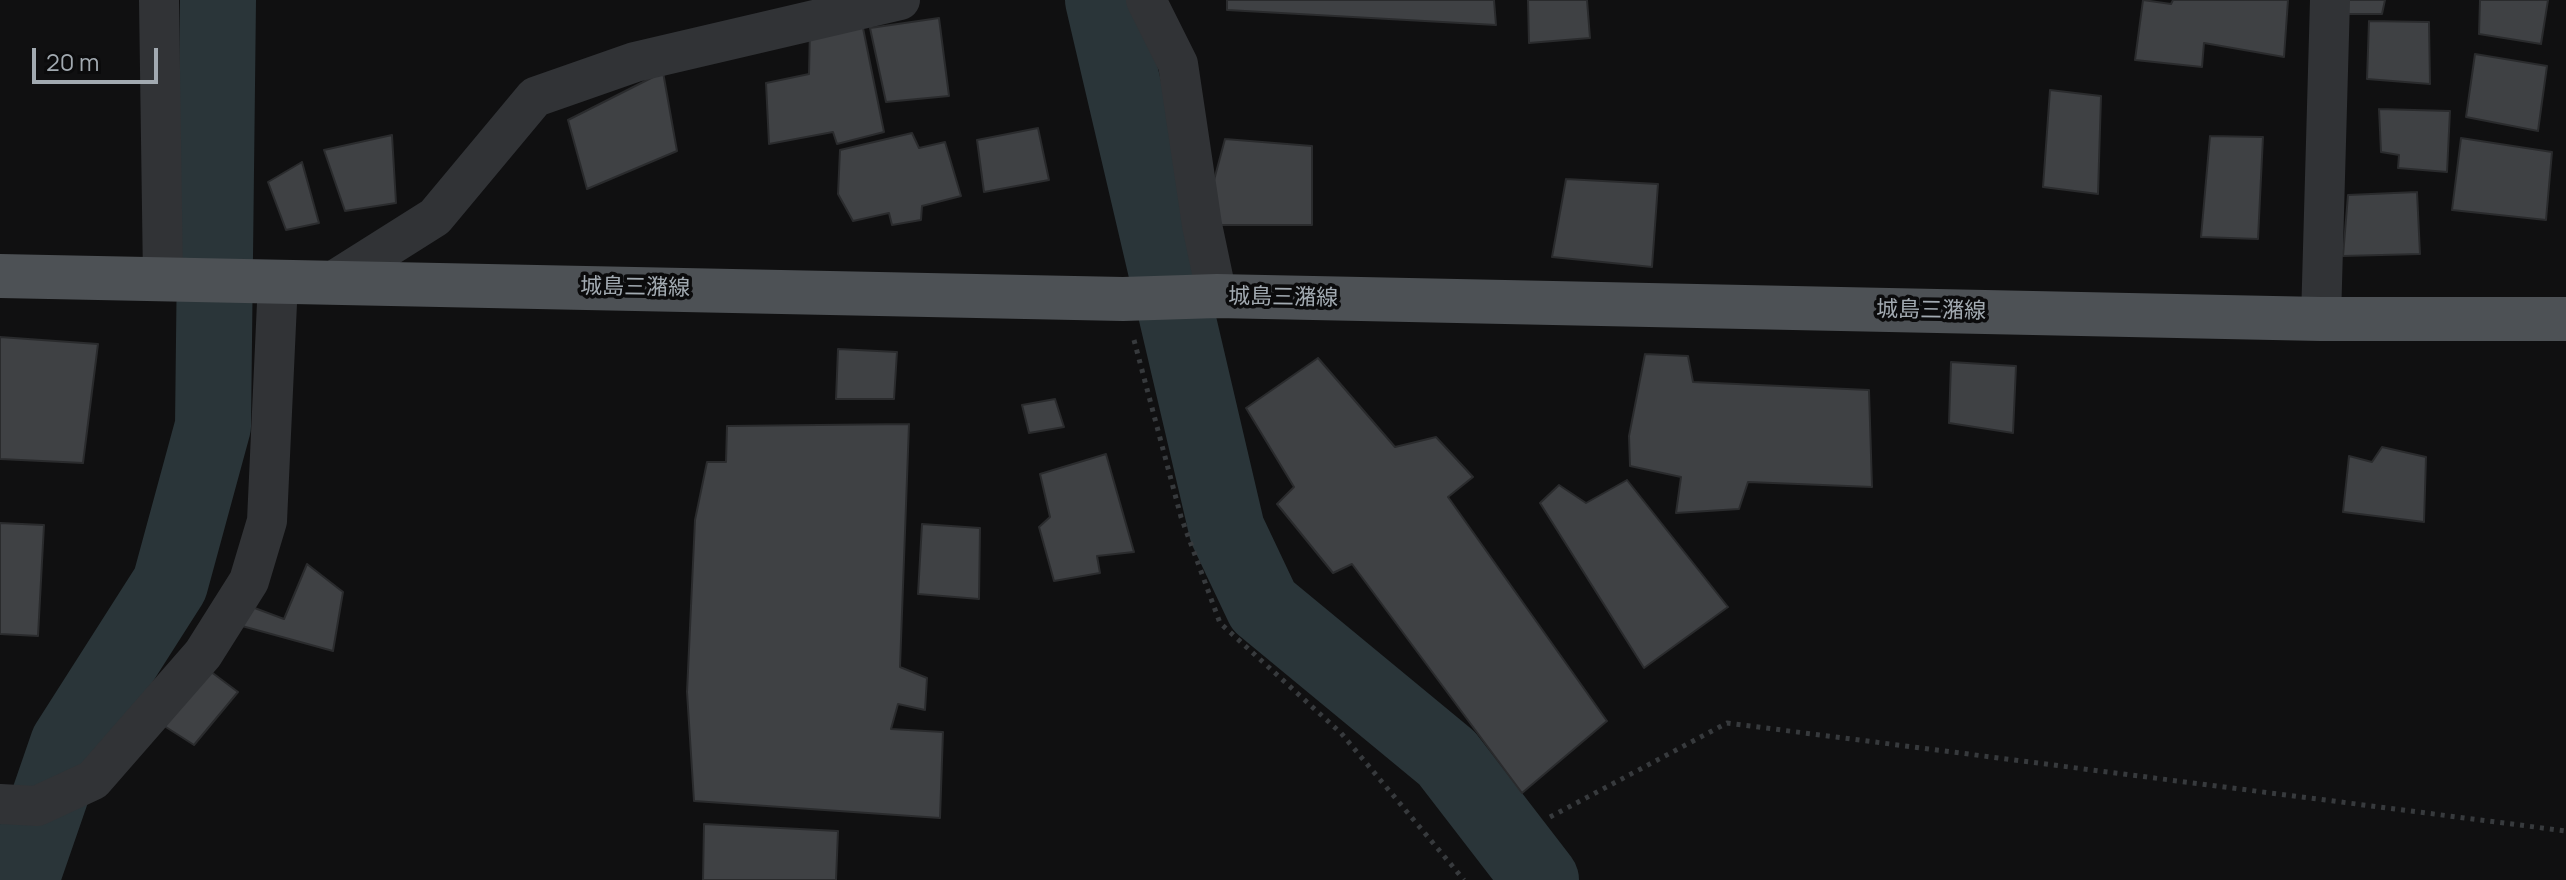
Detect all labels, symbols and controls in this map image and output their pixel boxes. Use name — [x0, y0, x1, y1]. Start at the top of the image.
scale bar — [36, 32, 162, 82]
text: 20 m — [46, 45, 99, 78]
street label: 城島三潴線 — [580, 274, 690, 302]
street label: 城島三潴線 — [1228, 284, 1338, 312]
street label: 城島三潴線 — [1876, 297, 1986, 325]

